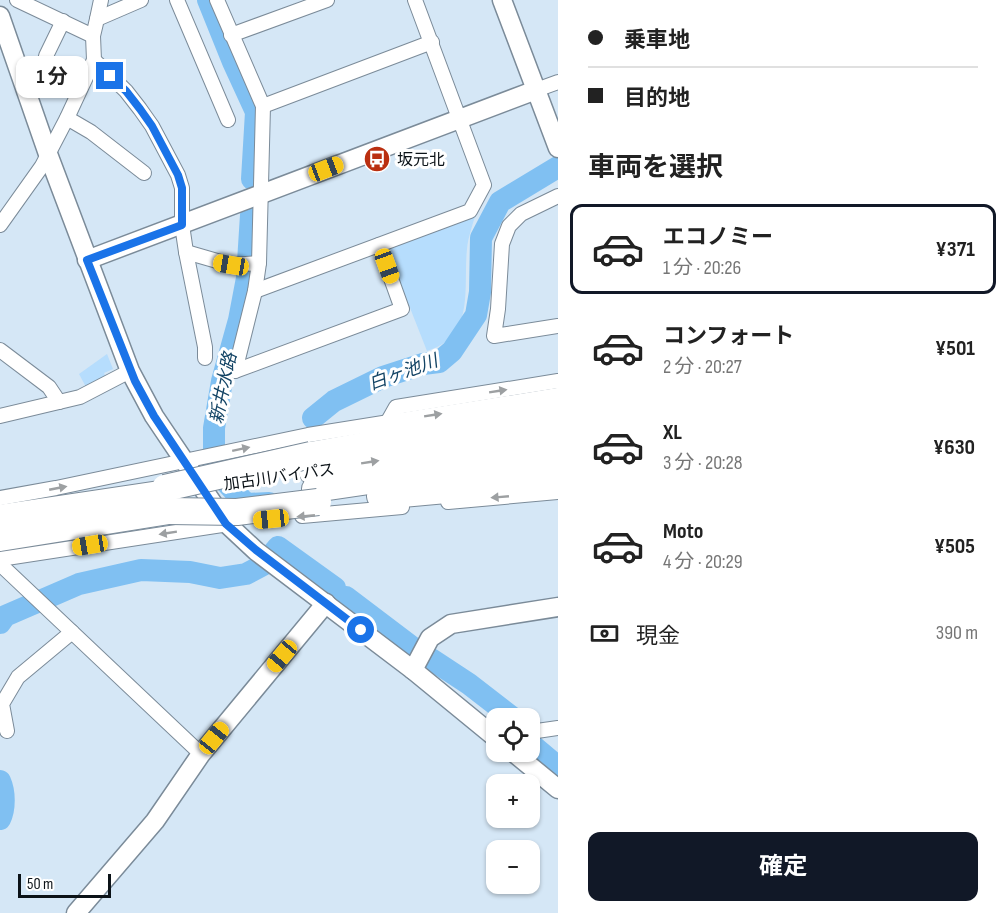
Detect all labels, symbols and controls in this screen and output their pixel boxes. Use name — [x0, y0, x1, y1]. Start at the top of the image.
text: 乗車地 — [624, 27, 690, 54]
callout: 1 分 — [17, 55, 89, 97]
route end — [96, 62, 123, 89]
text: 1 分 — [37, 65, 67, 89]
text: 目的地 — [624, 85, 690, 112]
bus stop icon: 坂元北 — [362, 144, 392, 174]
place label: 坂元北 — [397, 151, 445, 170]
text: 車両を選択 — [588, 152, 723, 184]
car — [306, 154, 346, 184]
icon: car — [591, 222, 645, 276]
text: エコノミー — [663, 224, 773, 251]
text: ¥371 — [936, 236, 975, 263]
car — [372, 246, 402, 286]
car — [212, 253, 250, 277]
text: 1 分 · 20:26 — [663, 256, 741, 280]
icon: car — [591, 321, 645, 375]
text: コンフォート — [663, 323, 794, 350]
text: ¥501 — [935, 335, 975, 362]
water label: 新井水路 — [206, 349, 242, 426]
water label: 白ヶ池川 — [366, 350, 442, 395]
text: 2 分 · 20:27 — [663, 355, 742, 379]
one-way arrow — [489, 386, 508, 395]
one-way arrow — [424, 411, 443, 420]
text: XL — [663, 419, 682, 446]
icon: car — [591, 420, 645, 474]
text: ¥630 — [933, 434, 975, 461]
one-way arrow — [232, 444, 251, 453]
text: 3 分 · 20:28 — [663, 451, 743, 475]
one-way arrow — [361, 458, 380, 467]
street label: 加古川バイパス — [223, 460, 336, 495]
one-way arrow — [48, 483, 67, 492]
one-way arrow — [490, 492, 509, 502]
car — [252, 508, 290, 530]
one-way arrow — [296, 511, 315, 521]
text: Moto — [663, 518, 703, 545]
icon: car — [591, 519, 645, 573]
one-way arrow — [158, 528, 177, 537]
car — [71, 533, 109, 557]
text: ¥505 — [934, 533, 975, 560]
text: 4 分 · 20:29 — [663, 550, 743, 574]
route start — [347, 616, 374, 643]
icon: cash — [588, 617, 621, 650]
text: 390 m — [936, 621, 978, 645]
text: 現金 — [636, 623, 680, 650]
car — [264, 636, 300, 676]
map controls — [486, 708, 540, 894]
button: locate — [486, 708, 540, 762]
car — [196, 718, 232, 758]
button: + — [486, 774, 540, 828]
button: 確定 — [588, 832, 978, 901]
button: − — [486, 840, 540, 894]
scale bar — [18, 871, 111, 898]
text: 50 m — [27, 875, 53, 894]

